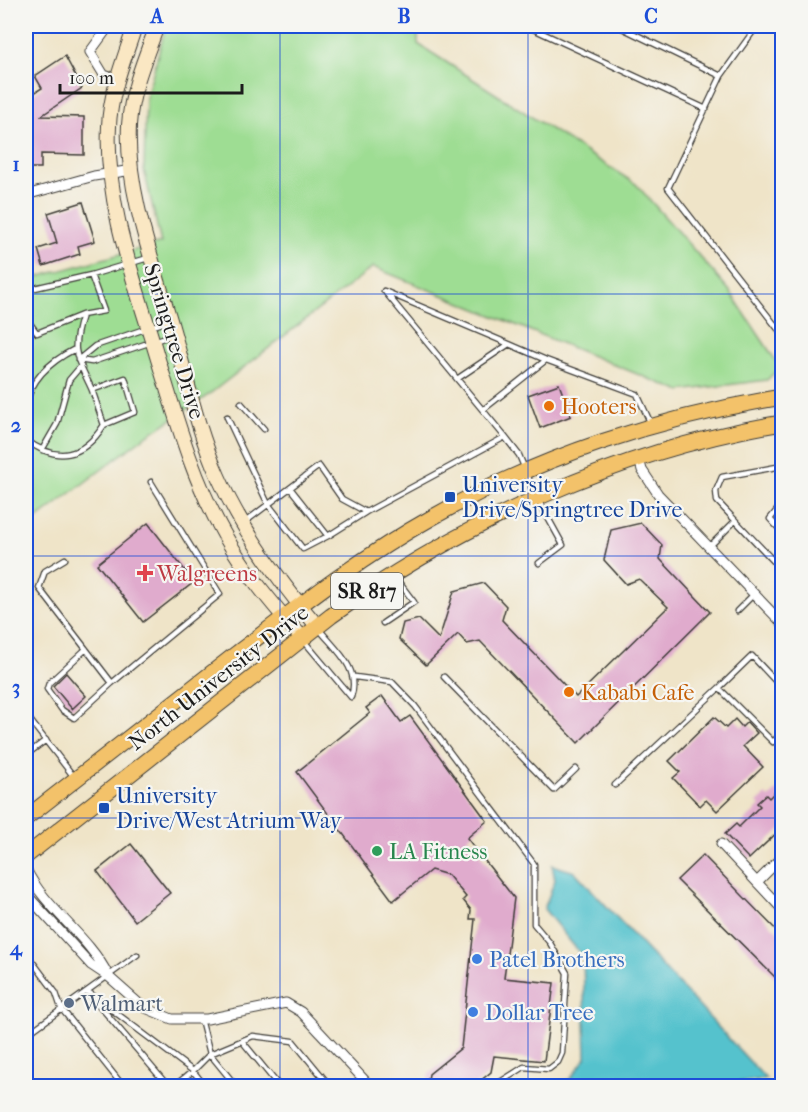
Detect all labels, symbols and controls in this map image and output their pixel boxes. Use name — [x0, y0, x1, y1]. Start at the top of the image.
text: A — [149, 5, 165, 28]
text: B — [397, 5, 411, 28]
text: C — [644, 5, 658, 28]
scale bar — [60, 57, 242, 95]
text: 100 m — [69, 68, 114, 89]
text: 1 — [12, 153, 20, 176]
street label: Springtree Drive — [138, 260, 210, 422]
place label: Hooters — [561, 394, 637, 420]
marker: Hooters — [542, 399, 556, 413]
text: 2 — [11, 414, 21, 437]
place label: University Drive/Springtree Drive — [462, 472, 682, 523]
marker: University Drive/Springtree Drive — [443, 490, 457, 504]
place label: Walgreens — [156, 561, 257, 587]
marker: Walgreens — [138, 566, 152, 580]
road number: SR 817 — [331, 573, 403, 609]
street label: North University Drive — [124, 599, 314, 756]
text: 3 — [12, 676, 20, 699]
place label: Kababi Cafe — [581, 680, 695, 706]
marker: Kababi Cafe — [562, 685, 576, 699]
place label: University Drive/West Atrium Way — [116, 783, 343, 834]
marker: University Drive/West Atrium Way — [97, 801, 111, 815]
place label: LA Fitness — [389, 839, 487, 865]
marker: LA Fitness — [370, 844, 384, 858]
text: 4 — [9, 937, 23, 961]
place label: Patel Brothers — [489, 947, 625, 973]
marker: Patel Brothers — [470, 952, 484, 966]
place label: Walmart — [80, 991, 163, 1017]
marker: Walmart — [62, 996, 76, 1010]
place label: Dollar Tree — [485, 1000, 594, 1026]
marker: Dollar Tree — [466, 1005, 480, 1019]

